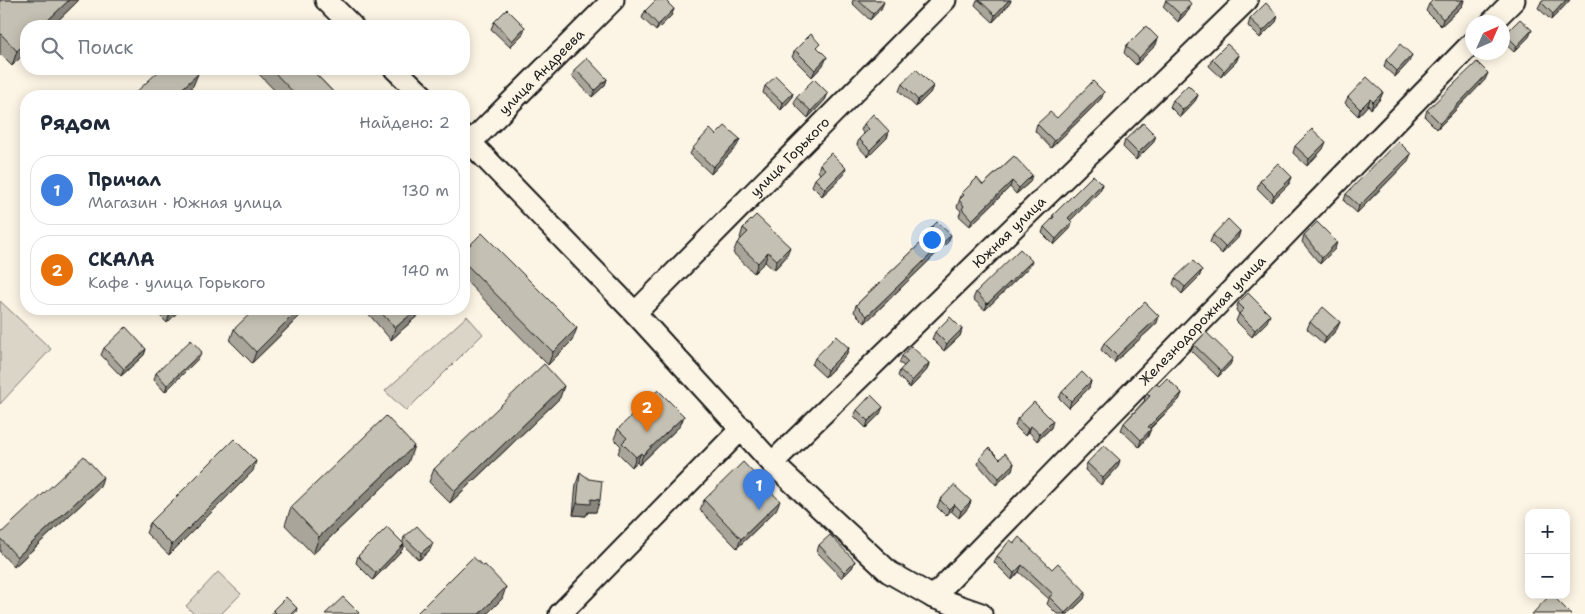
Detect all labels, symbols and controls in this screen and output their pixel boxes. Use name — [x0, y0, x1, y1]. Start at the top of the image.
north arrow — [1465, 15, 1510, 60]
search box — [20, 20, 470, 75]
street label: улица Андреева — [495, 25, 588, 118]
icon: search — [38, 34, 66, 62]
text: Поиск — [78, 35, 133, 60]
text: Рядом — [40, 109, 110, 137]
text: Найдено: 2 — [359, 112, 450, 133]
street label: улица Горького — [746, 113, 833, 201]
text: Причал — [88, 167, 161, 192]
text: 1 — [53, 180, 61, 201]
text: 130 m — [402, 180, 449, 201]
text: Магазин · Южная улица — [88, 192, 282, 213]
street label: Южная улица — [969, 192, 1050, 272]
your location — [919, 227, 945, 253]
text: СКАЛА — [88, 247, 155, 272]
street label: Железнодорожная улица — [1135, 251, 1270, 389]
text: 2 — [51, 260, 63, 281]
text: 140 m — [402, 260, 449, 281]
text: Кафе · улица Горького — [88, 272, 265, 293]
pin: 2 — [631, 391, 663, 432]
pin: 1 — [743, 469, 775, 510]
map controls — [1525, 509, 1570, 599]
button: + — [1525, 509, 1570, 554]
button: − — [1525, 554, 1570, 599]

